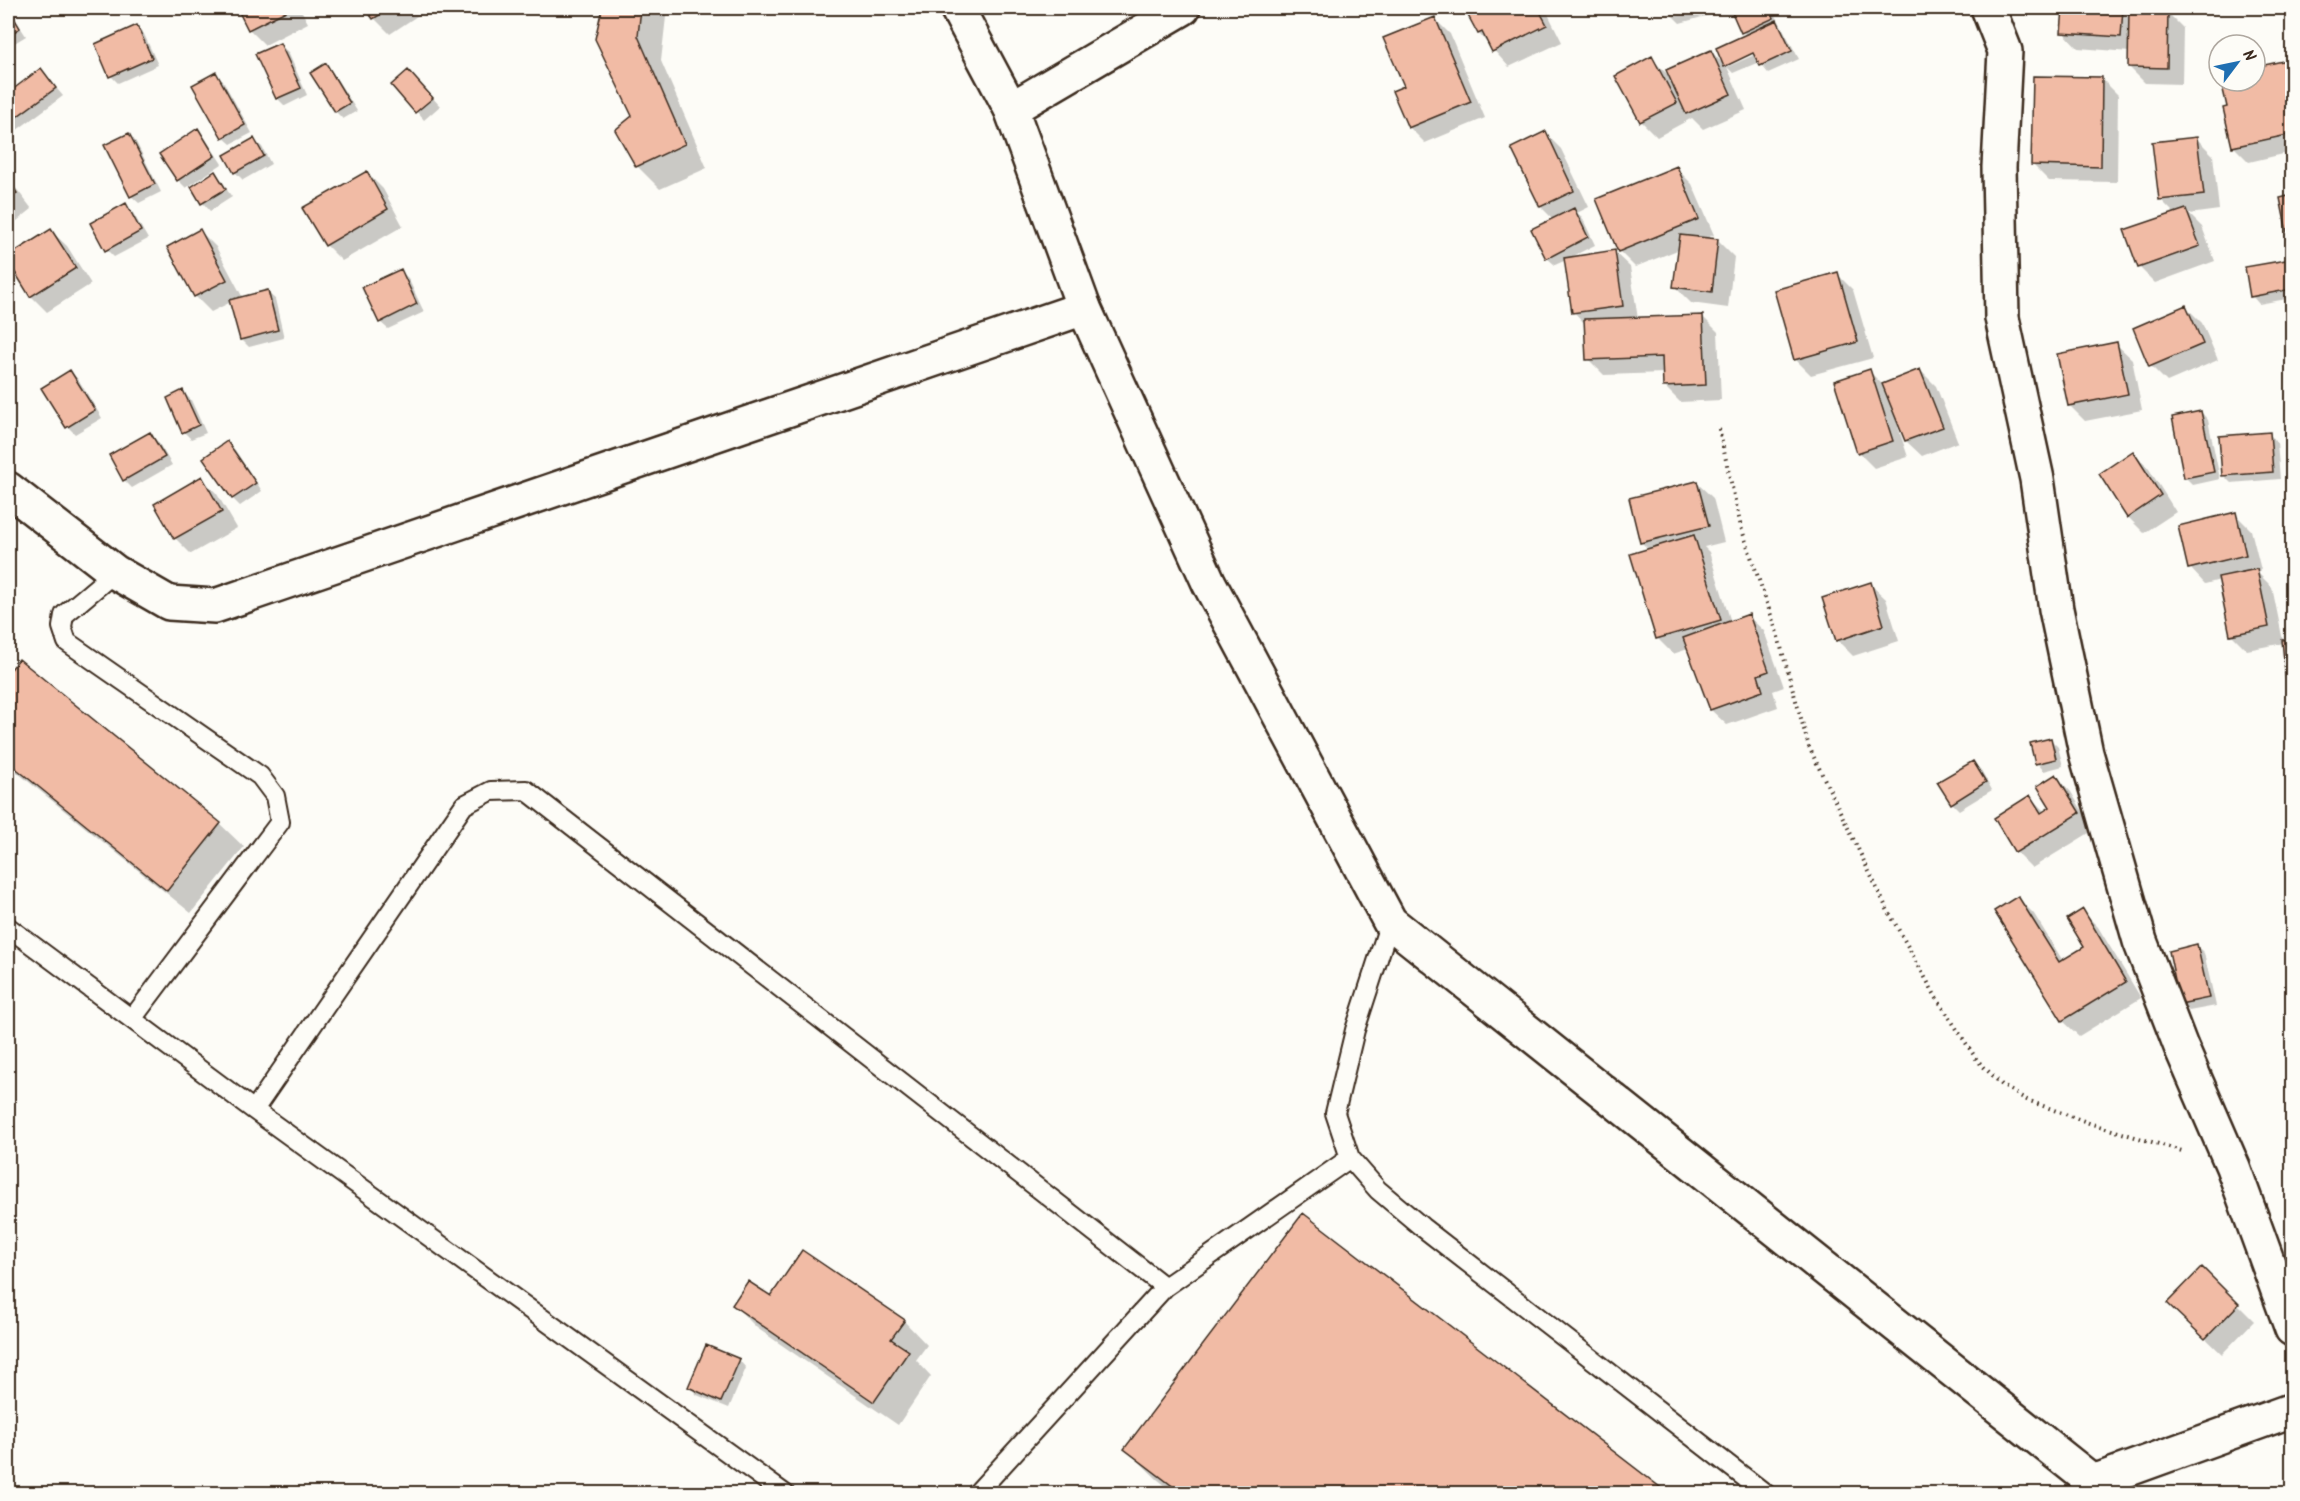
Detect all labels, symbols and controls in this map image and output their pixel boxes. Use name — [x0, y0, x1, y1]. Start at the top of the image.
north arrow — [2207, 33, 2267, 93]
text: N — [2235, 45, 2262, 67]

